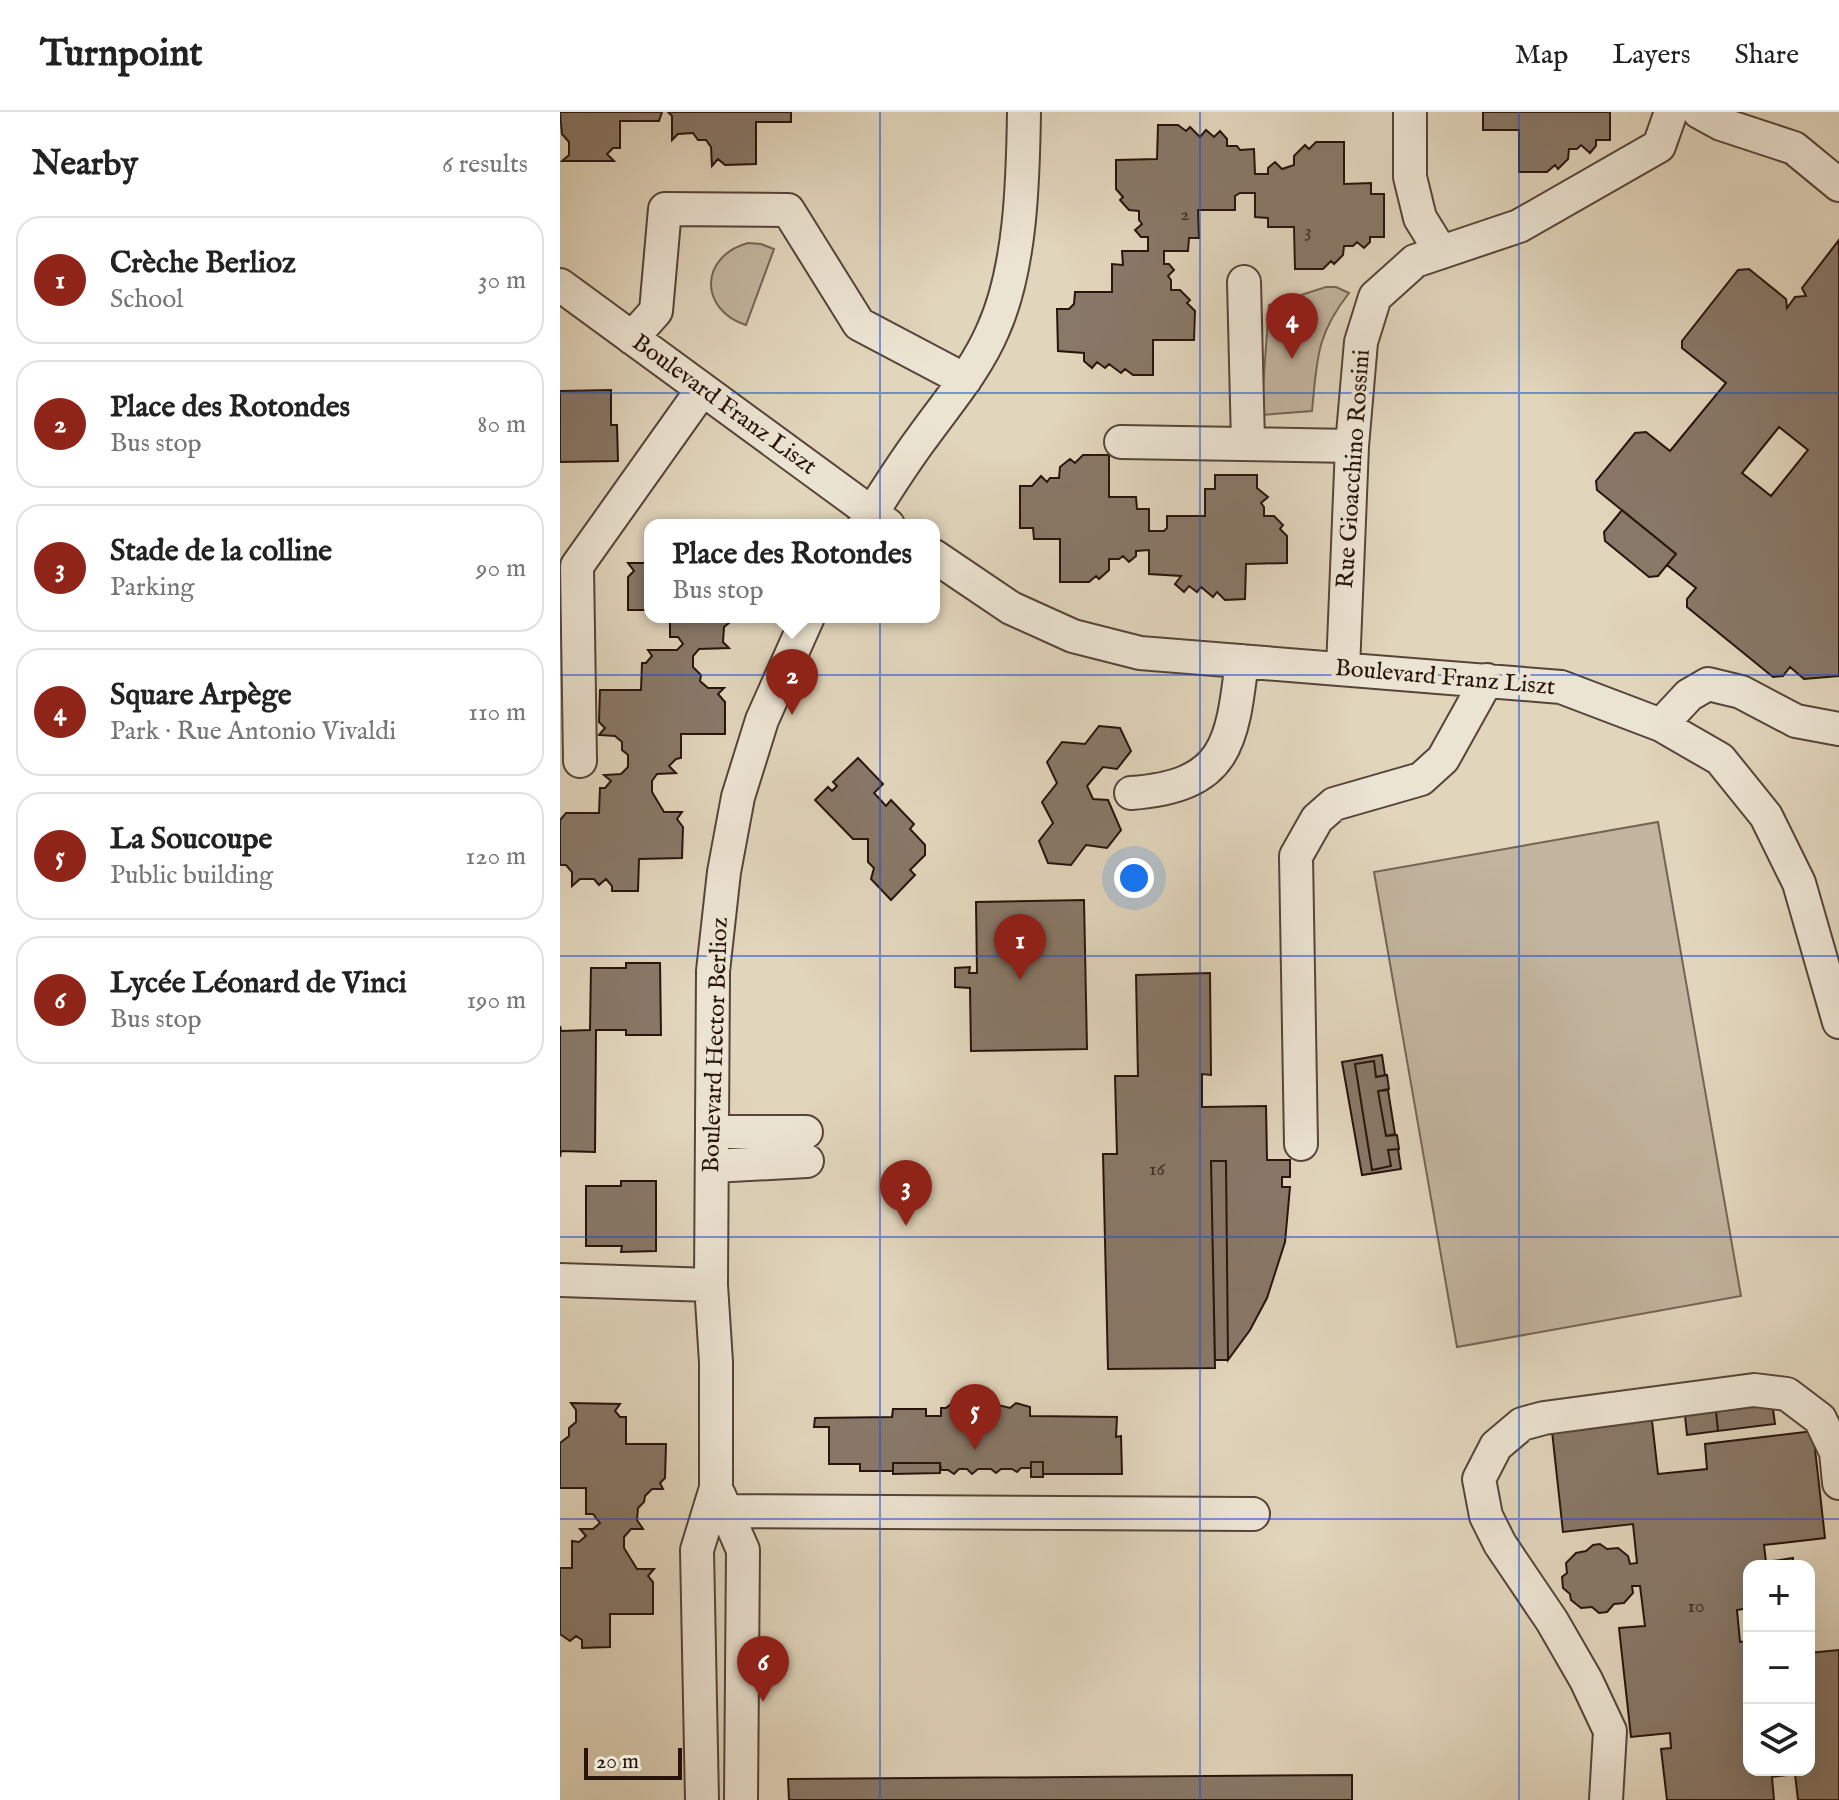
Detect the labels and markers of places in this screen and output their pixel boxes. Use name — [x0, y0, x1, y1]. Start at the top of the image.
pin: 4 — [1266, 293, 1318, 359]
pin: 2 — [766, 649, 818, 715]
pin: 1 — [994, 914, 1046, 980]
pin: 3 — [880, 1160, 932, 1226]
pin: 5 — [949, 1384, 1001, 1450]
pin: 6 — [737, 1636, 789, 1702]

